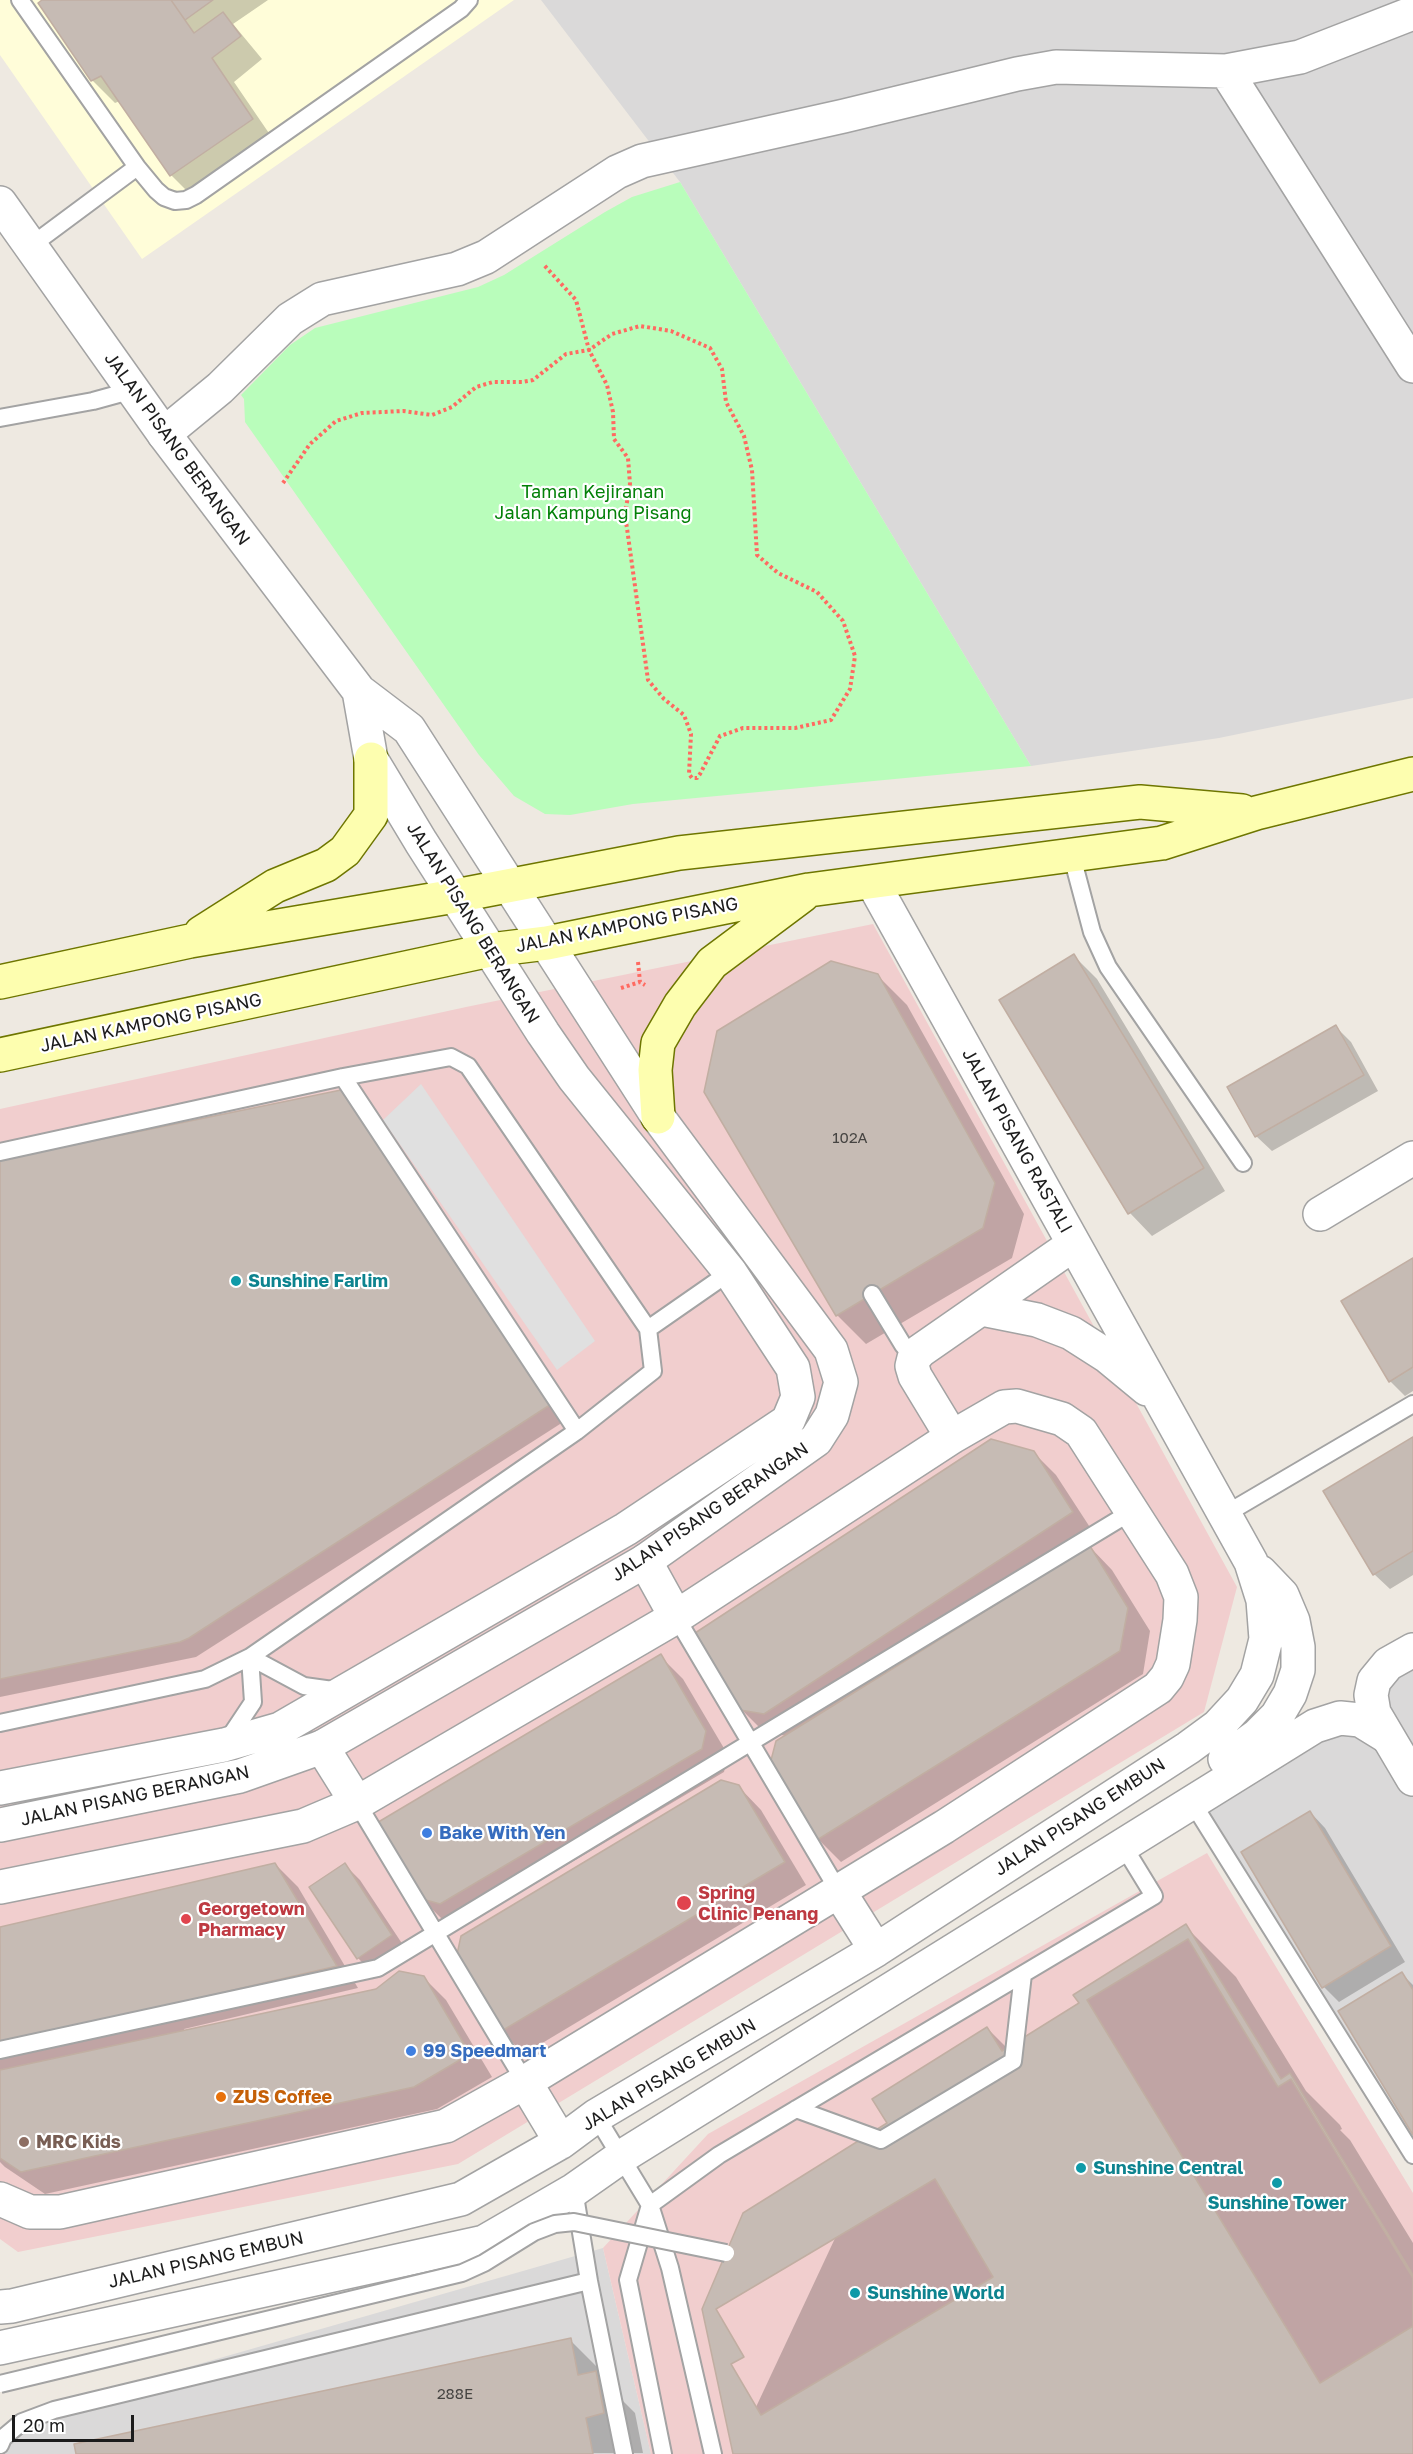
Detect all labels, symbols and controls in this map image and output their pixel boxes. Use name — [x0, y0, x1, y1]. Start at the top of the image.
street label: JALAN PISANG BERANGAN — [100, 348, 254, 550]
park label: Taman Kejiranan Jalan Kampung Pisang — [494, 481, 692, 524]
street label: JALAN PISANG BERANGAN — [402, 818, 544, 1028]
street label: JALAN KAMPONG PISANG — [514, 893, 740, 957]
street label: JALAN KAMPONG PISANG — [38, 989, 264, 1057]
street label: JALAN PISANG RASTALI — [957, 1045, 1077, 1237]
house number: 102A — [832, 1129, 868, 1147]
place label: Sunshine Farlim — [248, 1270, 388, 1292]
marker: Sunshine Farlim — [229, 1274, 243, 1288]
street label: JALAN PISANG BERANGAN — [607, 1438, 813, 1586]
street label: JALAN PISANG EMBUN — [990, 1754, 1170, 1880]
street label: JALAN PISANG BERANGAN — [19, 1761, 251, 1831]
place label: Bake With Yen — [439, 1822, 565, 1844]
marker: Bake With Yen — [420, 1826, 434, 1840]
place label: Spring Clinic Penang — [698, 1882, 818, 1924]
marker: Spring Clinic Penang — [675, 1894, 693, 1912]
place label: Georgetown Pharmacy — [198, 1898, 305, 1940]
marker: Georgetown Pharmacy — [179, 1912, 193, 1926]
street label: JALAN PISANG EMBUN — [578, 2014, 760, 2136]
place label: 99 Speedmart — [423, 2040, 547, 2062]
marker: 99 Speedmart — [404, 2044, 418, 2058]
place label: ZUS Coffee — [233, 2086, 332, 2108]
marker: ZUS Coffee — [214, 2090, 228, 2104]
place label: MRC Kids — [36, 2131, 121, 2153]
marker: MRC Kids — [17, 2135, 31, 2149]
place label: Sunshine Central — [1093, 2157, 1243, 2179]
marker: Sunshine Central — [1074, 2161, 1088, 2175]
marker: Sunshine Tower — [1270, 2176, 1284, 2190]
place label: Sunshine Tower — [1207, 2192, 1347, 2214]
street label: JALAN PISANG EMBUN — [106, 2227, 306, 2293]
place label: Sunshine World — [867, 2282, 1004, 2304]
marker: Sunshine World — [848, 2286, 862, 2300]
house number: 288E — [437, 2385, 473, 2403]
scale bar — [15, 2403, 136, 2441]
text: 20 m — [23, 2414, 65, 2436]

